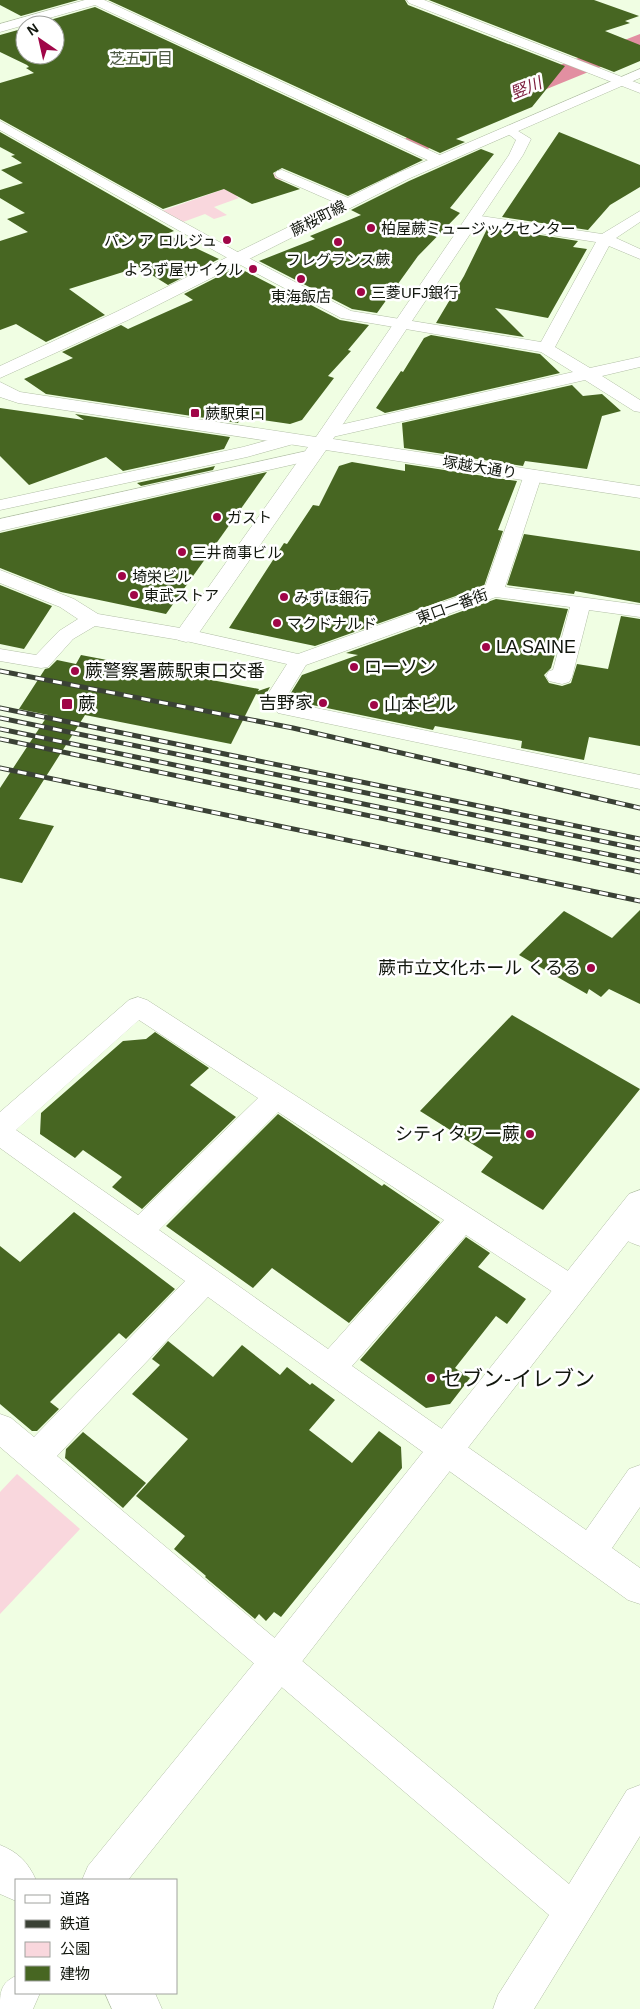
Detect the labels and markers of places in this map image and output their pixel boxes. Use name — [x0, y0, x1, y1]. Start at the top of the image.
place label: 柏屋蕨ミュージックセンター — [381, 220, 576, 237]
marker: 柏屋蕨ミュージックセンター — [365, 222, 377, 234]
place label: パン ア ロルジュ — [104, 232, 217, 249]
marker: パン ア ロルジュ — [221, 234, 233, 246]
marker: フレグランス蕨 — [332, 236, 344, 248]
place label: フレグランス蕨 — [286, 251, 390, 268]
place label: よろず屋サイクル — [124, 261, 243, 278]
marker: よろず屋サイクル — [247, 263, 259, 275]
marker: 東海飯店 — [295, 273, 307, 285]
place label: 三菱UFJ銀行 — [371, 284, 459, 301]
marker: 三菱UFJ銀行 — [355, 286, 367, 298]
place label: 東海飯店 — [271, 288, 331, 305]
place label: 蕨駅東口 — [205, 405, 265, 422]
marker: 蕨駅東口 — [189, 407, 201, 419]
place label: ガスト — [227, 509, 272, 526]
marker: ガスト — [211, 511, 223, 523]
place label: 三井商事ビル — [192, 544, 282, 561]
marker: 三井商事ビル — [176, 546, 188, 558]
place label: 埼栄ビル — [132, 568, 192, 585]
marker: 埼栄ビル — [116, 570, 128, 582]
place label: 東武ストア — [144, 587, 219, 604]
marker: 東武ストア — [128, 589, 140, 601]
place label: みずほ銀行 — [294, 589, 369, 606]
marker: みずほ銀行 — [278, 591, 290, 603]
place label: マクドナルド — [287, 615, 377, 632]
marker: マクドナルド — [271, 617, 283, 629]
place label: LA SAINE — [496, 637, 576, 657]
marker: LA SAINE — [480, 641, 492, 653]
place label: ローソン — [364, 657, 436, 677]
place label: 蕨警察署蕨駅東口交番 — [85, 661, 265, 681]
marker: ローソン — [348, 661, 360, 673]
marker: 蕨警察署蕨駅東口交番 — [69, 665, 81, 677]
place label: 吉野家 — [259, 693, 313, 713]
place label: 蕨 — [78, 694, 96, 714]
place label: 山本ビル — [384, 695, 456, 715]
marker: 蕨 — [60, 697, 74, 711]
marker: 吉野家 — [317, 697, 329, 709]
marker: 山本ビル — [368, 699, 380, 711]
place label: 蕨市立文化ホール くるる — [378, 958, 581, 978]
marker: 蕨市立文化ホール くるる — [585, 962, 597, 974]
place label: シティタワー蕨 — [395, 1124, 520, 1144]
marker: シティタワー蕨 — [524, 1128, 536, 1140]
place label: セブン-イレブン — [441, 1367, 595, 1390]
marker: セブン-イレブン — [425, 1372, 437, 1384]

